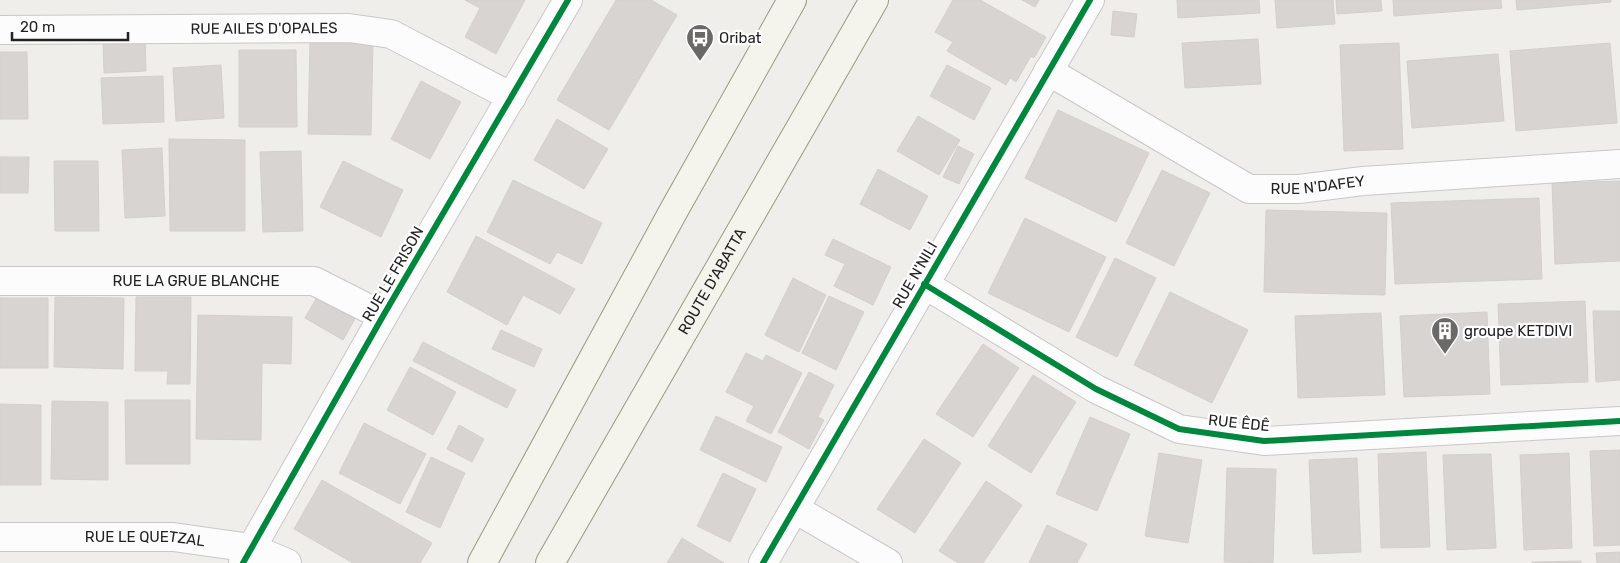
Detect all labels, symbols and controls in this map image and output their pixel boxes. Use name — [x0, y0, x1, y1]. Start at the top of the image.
scale bar — [12, 10, 129, 42]
text: 20 m — [20, 18, 55, 36]
street label: RUE AILES D'OPALES — [190, 19, 338, 38]
bus stop icon: Oribat — [685, 23, 715, 62]
place label: Oribat — [719, 29, 762, 47]
street label: RUE N'DAFEY — [1271, 172, 1366, 198]
street label: RUE LE FRISON — [358, 223, 428, 325]
street label: ROUTE D'ABATTA — [674, 225, 750, 338]
street label: RUE N'NILI — [889, 239, 941, 311]
street label: RUE LA GRUE BLANCHE — [112, 272, 280, 290]
building icon: groupe KETDIVI — [1430, 316, 1460, 355]
place label: groupe KETDIVI — [1464, 322, 1572, 340]
street label: RUE ÊDÊ — [1207, 411, 1271, 435]
street label: RUE LE QUETZAL — [85, 528, 207, 550]

